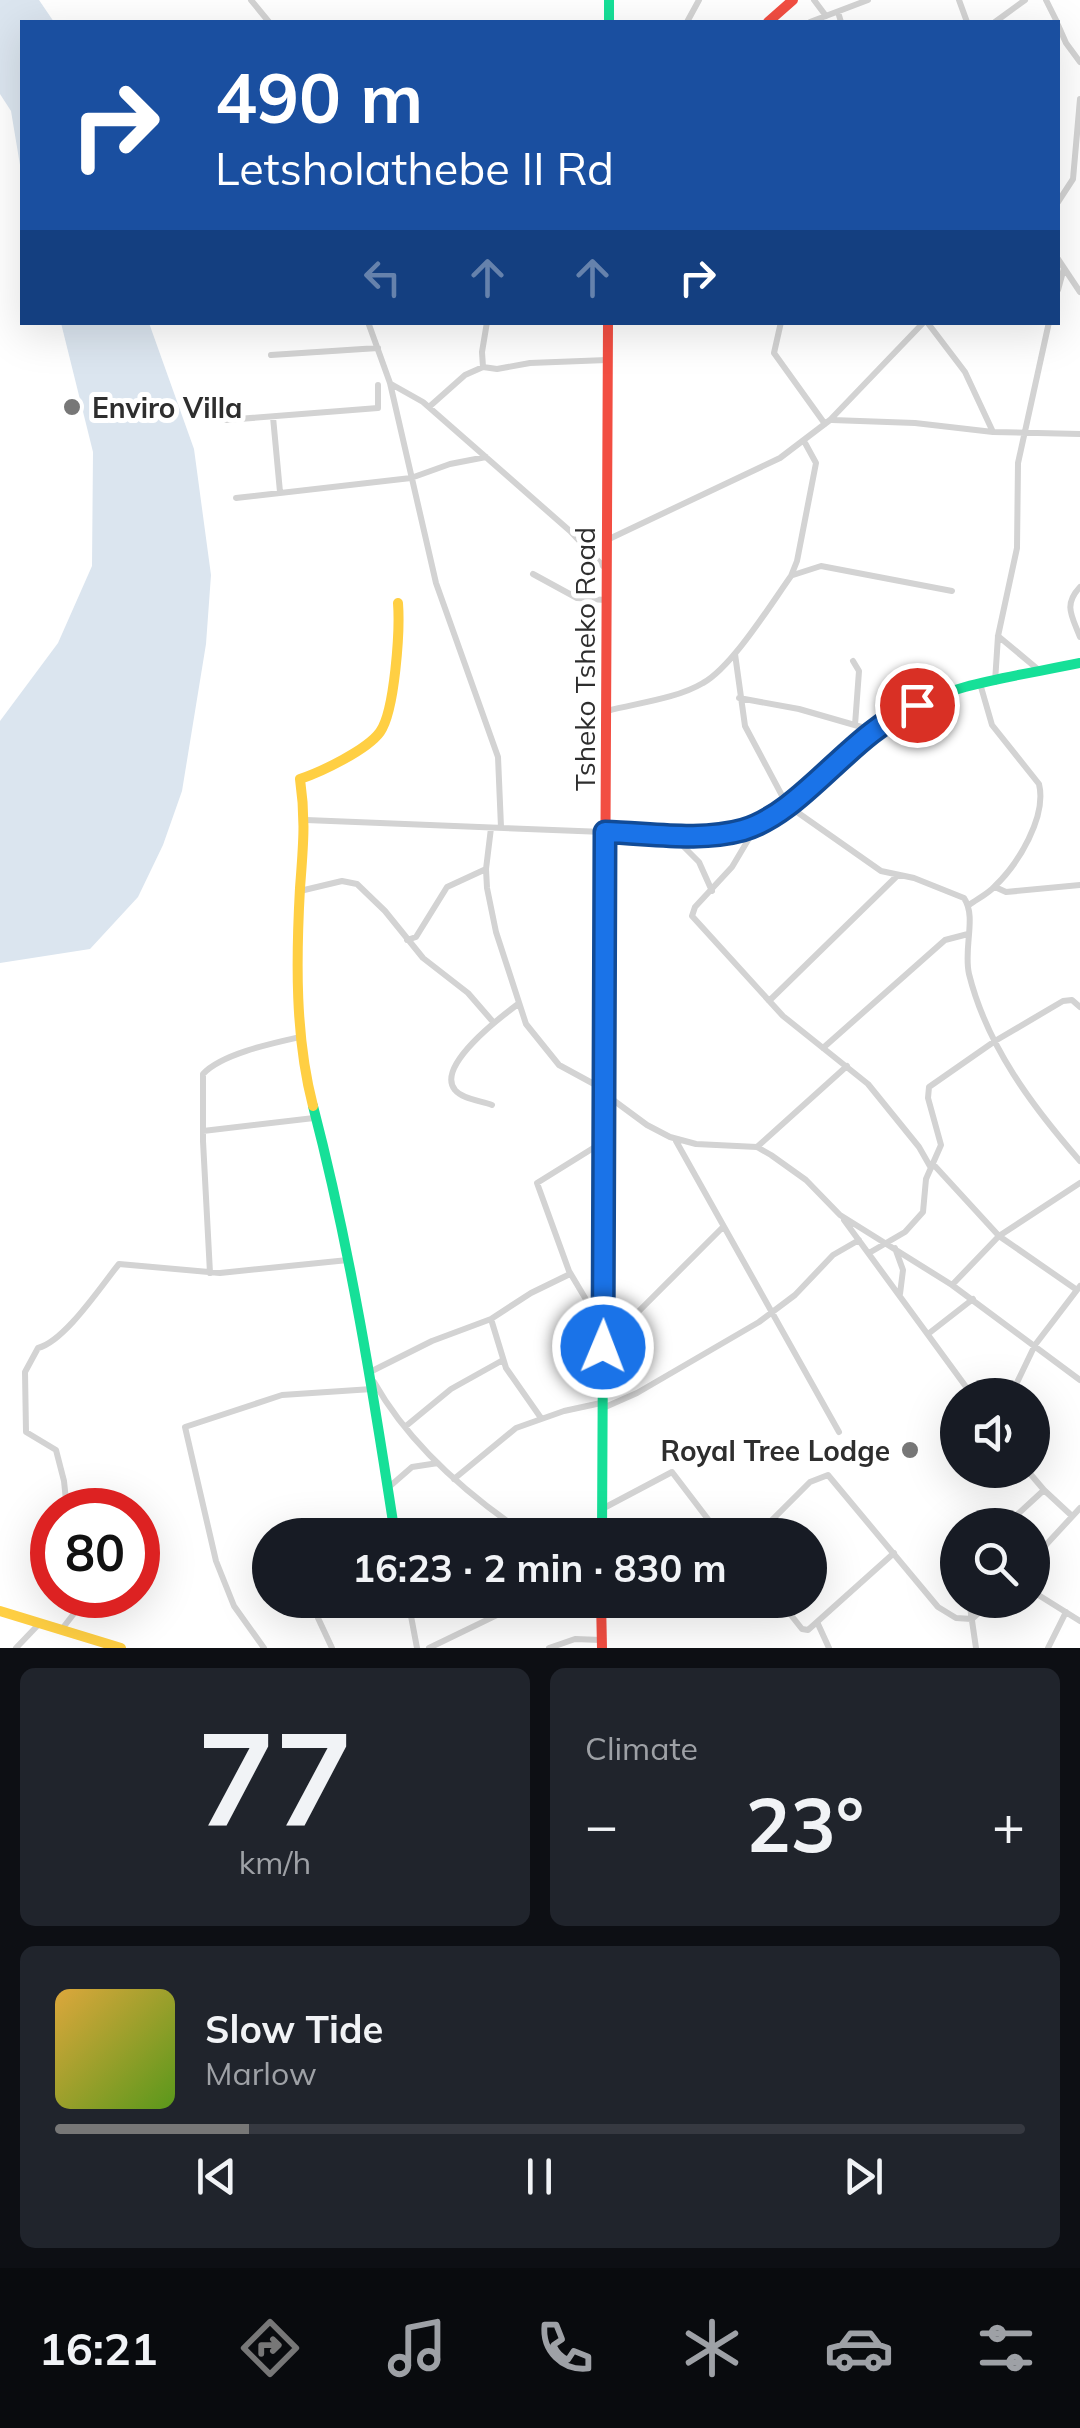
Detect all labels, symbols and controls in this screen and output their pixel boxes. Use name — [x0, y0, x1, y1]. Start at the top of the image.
text: 490 m — [215, 53, 423, 141]
icon: right — [50, 60, 180, 190]
text: Letsholathebe II Rd — [215, 140, 614, 196]
icon: left — [355, 250, 410, 305]
icon: ahead — [460, 250, 515, 305]
icon: ahead — [565, 250, 620, 305]
icon: right — [670, 250, 725, 305]
place label: Enviro Villa — [92, 390, 242, 425]
marker: Enviro Villa — [61, 396, 83, 418]
street label: Tsheko Tsheko Road — [567, 527, 602, 791]
pin — [875, 663, 960, 748]
icon: arrive — [890, 678, 945, 733]
position arrow — [551, 1295, 655, 1399]
map controls — [940, 1378, 1050, 1618]
button: sound — [940, 1378, 1050, 1488]
place label: Royal Tree Lodge — [661, 1433, 890, 1468]
marker: Royal Tree Lodge — [899, 1439, 921, 1461]
speed limit sign: 80 — [30, 1488, 160, 1618]
button: search — [940, 1508, 1050, 1618]
text: 16:23 · 2 min · 830 m — [352, 1544, 727, 1592]
text: 77 — [197, 1695, 353, 1859]
text: Climate — [585, 1728, 698, 1768]
text: 23° — [746, 1777, 864, 1871]
text: − — [585, 1790, 618, 1859]
text: + — [992, 1790, 1025, 1859]
text: km/h — [239, 1842, 311, 1882]
text: Slow Tide — [205, 2005, 383, 2053]
text: Marlow — [205, 2053, 317, 2093]
icon: previous — [189, 2149, 244, 2204]
icon: pause — [512, 2149, 567, 2204]
icon: next — [836, 2149, 891, 2204]
icon: directions — [235, 2313, 305, 2383]
icon: music — [382, 2313, 452, 2383]
icon: phone — [530, 2313, 600, 2383]
icon: climate — [677, 2313, 747, 2383]
icon: car — [824, 2313, 894, 2383]
icon: filters — [971, 2313, 1041, 2383]
text: 16:21 — [39, 2320, 158, 2376]

